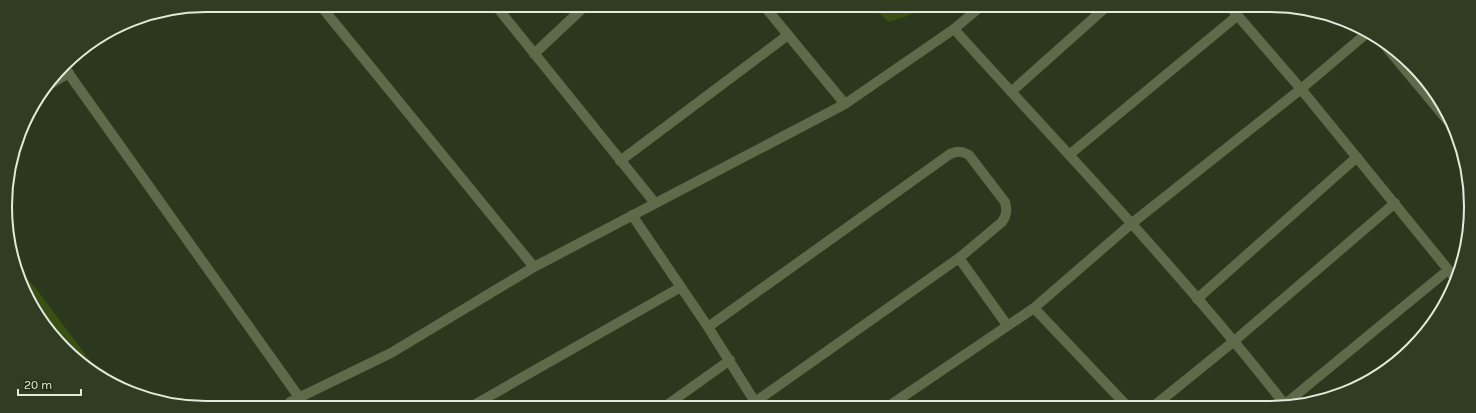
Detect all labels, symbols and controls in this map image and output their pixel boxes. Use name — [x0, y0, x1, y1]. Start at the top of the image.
scale bar — [18, 371, 81, 397]
text: 20 m — [24, 378, 52, 392]

